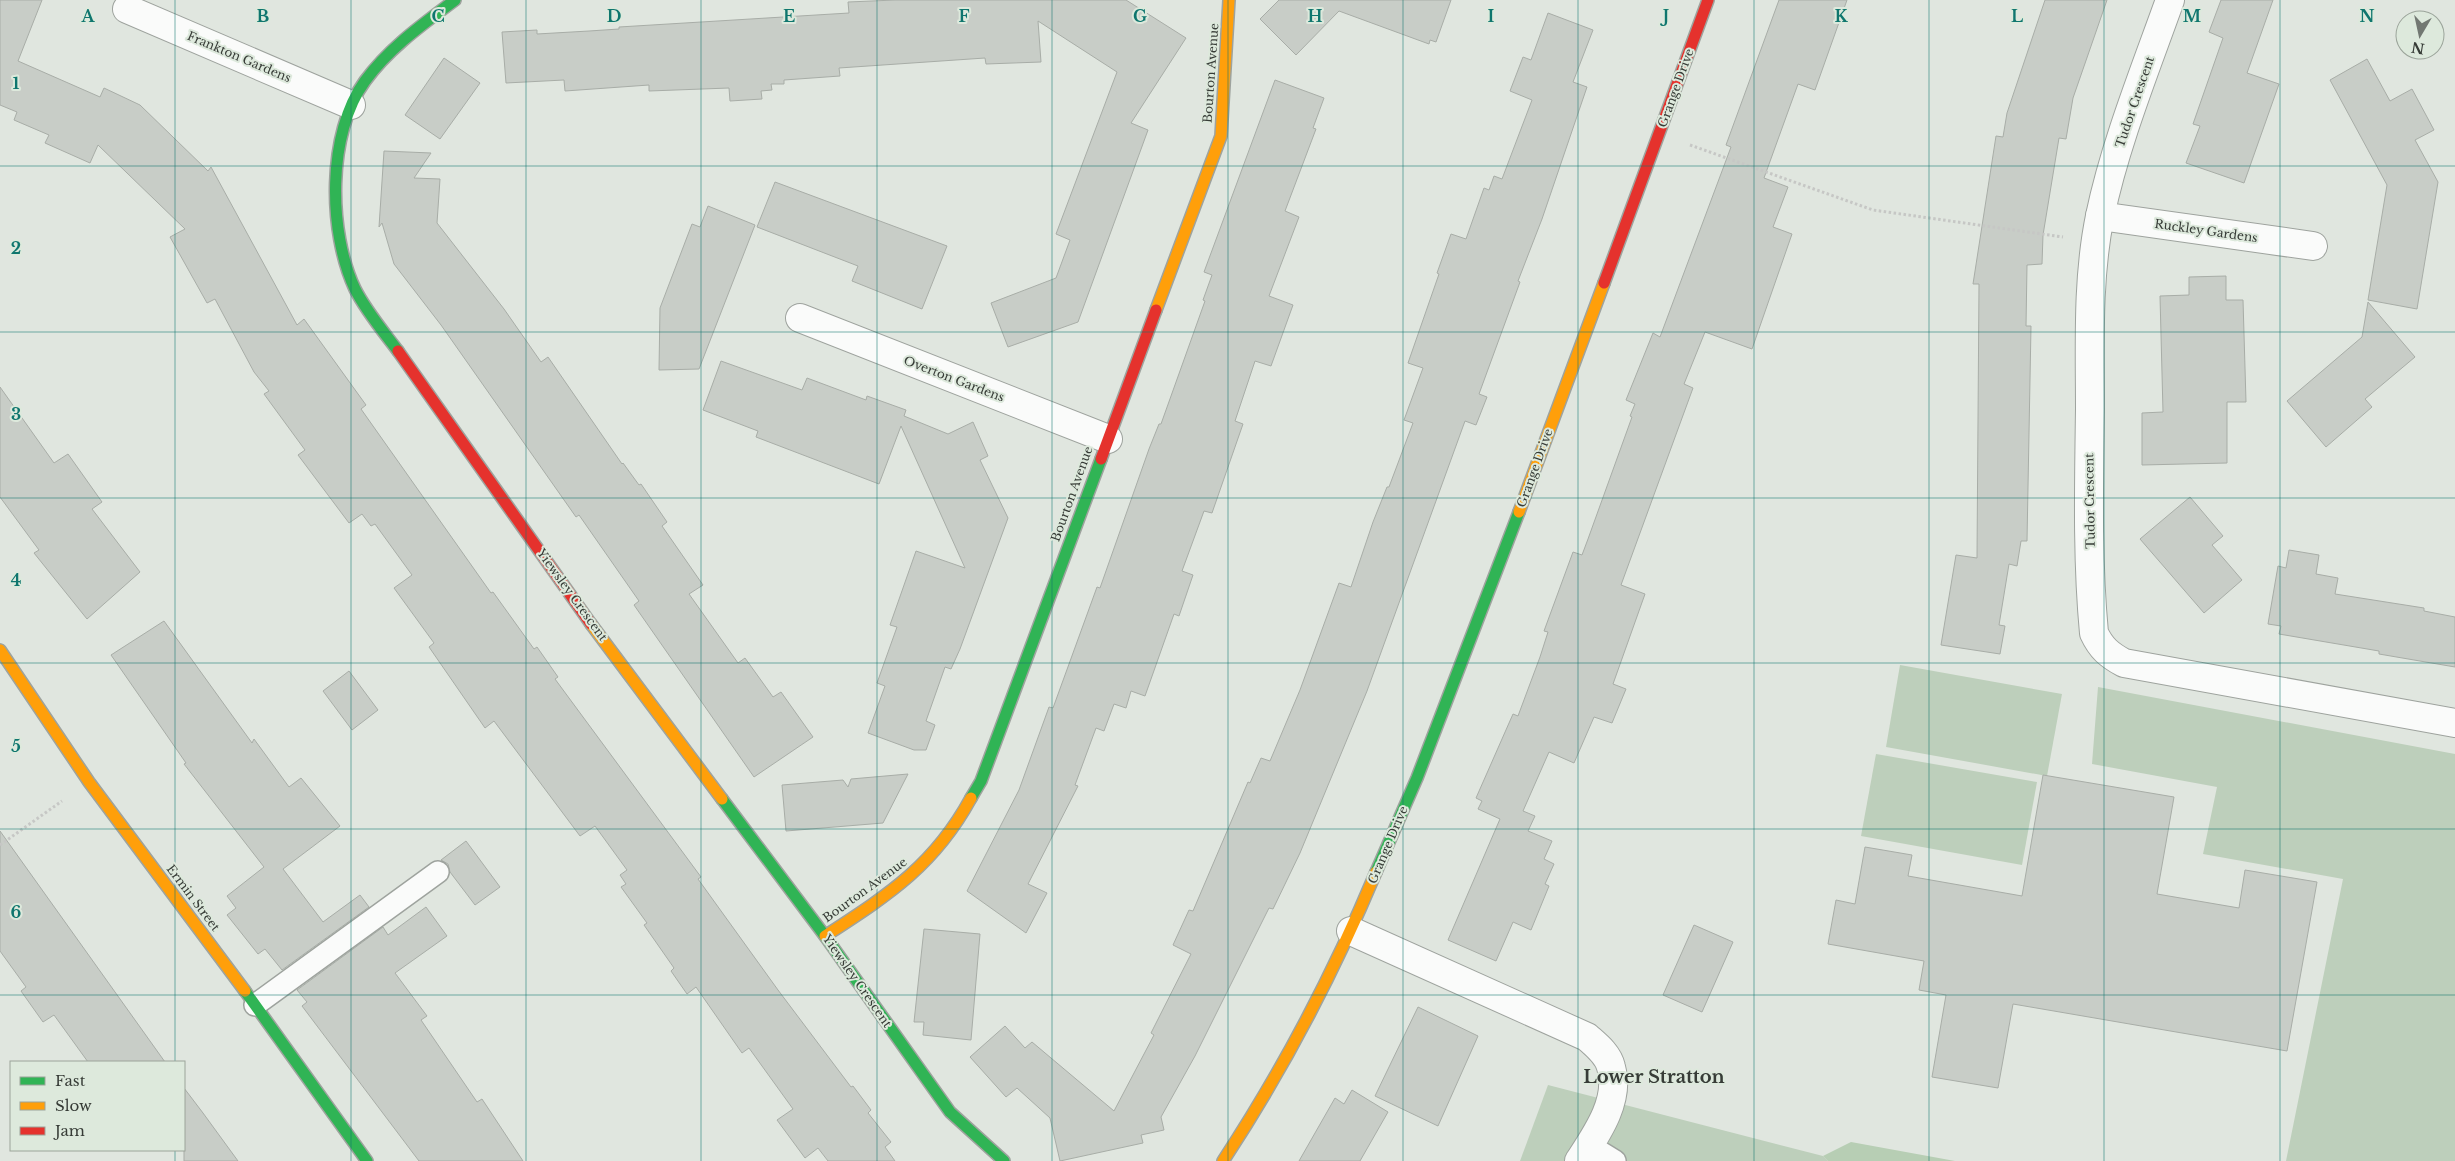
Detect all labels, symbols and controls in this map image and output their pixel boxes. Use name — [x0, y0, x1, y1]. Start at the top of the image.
text: A — [81, 6, 96, 26]
text: B — [257, 6, 270, 26]
text: C — [431, 6, 445, 26]
text: D — [607, 6, 621, 26]
text: E — [783, 6, 795, 26]
text: F — [958, 6, 970, 26]
text: G — [1133, 6, 1147, 26]
text: H — [1307, 6, 1323, 26]
text: I — [1488, 6, 1495, 26]
text: J — [1660, 6, 1669, 26]
text: K — [1834, 6, 1848, 26]
text: L — [2011, 6, 2023, 26]
text: M — [2183, 6, 2201, 26]
text: N — [2359, 6, 2375, 26]
north arrow — [2395, 10, 2445, 60]
street label: Bourton Avenue — [1200, 22, 1221, 123]
street label: Frankton Gardens — [185, 28, 293, 85]
text: N — [2410, 38, 2426, 58]
street label: Grange Drive — [1654, 46, 1697, 129]
street label: Tudor Crescent — [2112, 54, 2157, 149]
text: 1 — [13, 73, 20, 93]
street label: Ruckley Gardens — [2153, 216, 2259, 245]
text: 2 — [11, 238, 21, 258]
street label: Overton Gardens — [902, 352, 1007, 405]
text: 3 — [11, 404, 21, 424]
street label: Grange Drive — [1513, 426, 1556, 509]
street label: Bourton Avenue — [1047, 444, 1096, 543]
street label: Tudor Crescent — [2081, 453, 2098, 549]
street label: Yiewsley Crescent — [533, 545, 611, 644]
text: 4 — [11, 570, 21, 590]
text: 5 — [11, 736, 21, 756]
street label: Grange Drive — [1364, 804, 1411, 886]
street label: Bourton Avenue — [820, 854, 910, 925]
street label: Ermin Street — [164, 862, 224, 934]
text: 6 — [11, 902, 22, 922]
street label: Yiewsley Crescent — [819, 931, 895, 1030]
legend — [10, 1061, 185, 1151]
district label: Lower Stratton — [1583, 1066, 1725, 1088]
text: Fast — [55, 1071, 86, 1090]
text: Slow — [55, 1096, 92, 1115]
text: Jam — [53, 1121, 85, 1140]

